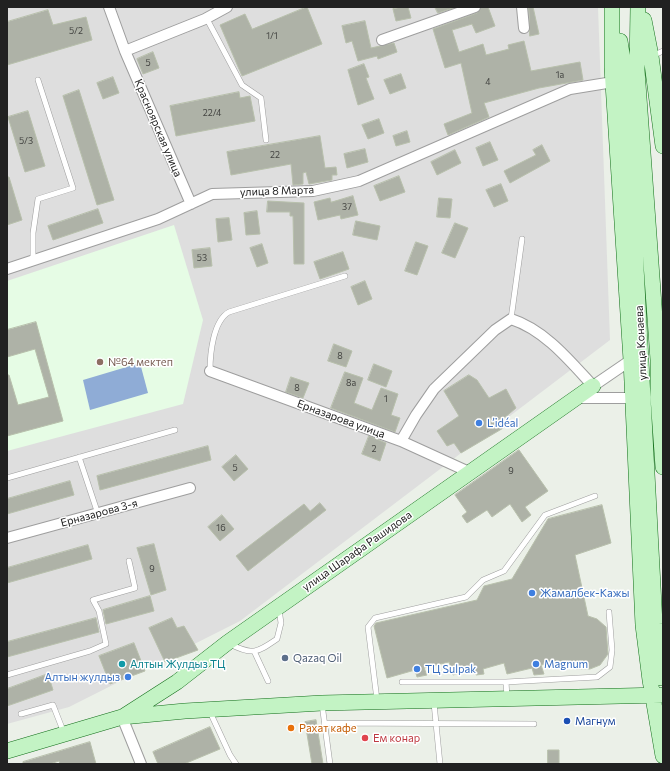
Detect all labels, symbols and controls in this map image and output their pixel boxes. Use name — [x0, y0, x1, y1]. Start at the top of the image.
house number: 5/2 — [69, 26, 83, 36]
house number: 1/1 — [266, 31, 278, 41]
house number: 5 — [145, 58, 151, 68]
house number: 1а — [556, 70, 564, 80]
street label: Красноярская улица — [131, 77, 185, 179]
house number: 4 — [485, 77, 491, 87]
house number: 22/4 — [203, 108, 221, 118]
house number: 5/3 — [19, 136, 33, 146]
house number: 22 — [270, 150, 280, 160]
street label: улица 8 Марта — [240, 183, 314, 199]
house number: 37 — [342, 202, 352, 212]
house number: 53 — [197, 253, 207, 263]
street label: улица Конаева — [632, 305, 650, 381]
house number: 8 — [337, 351, 343, 361]
place label: №64 мектеп — [108, 355, 173, 369]
marker: №64 мектеп — [95, 357, 105, 367]
house number: 8а — [346, 378, 356, 388]
house number: 8 — [294, 383, 300, 393]
house number: 1 — [384, 394, 388, 404]
street label: Ерназарова улица — [295, 397, 387, 441]
place label: L’idéal — [487, 416, 518, 430]
marker: L’idéal — [474, 418, 484, 428]
house number: 2 — [372, 444, 376, 454]
house number: 5 — [232, 463, 238, 473]
house number: 9 — [508, 466, 514, 476]
street label: Ерназарова 3-я — [59, 496, 139, 530]
street label: улица Шарафа Рашидова — [300, 508, 414, 594]
house number: 16 — [216, 523, 226, 533]
house number: 9 — [149, 564, 155, 574]
place label: Жамалбек-Кажы — [540, 586, 630, 600]
marker: Жамалбек-Кажы — [527, 588, 537, 598]
place label: Qazaq Oil — [293, 651, 342, 665]
marker: Qazaq Oil — [280, 653, 290, 663]
place label: Алтын Жулдыз ТЦ — [130, 657, 225, 671]
place label: Magnum — [544, 657, 588, 671]
marker: Алтын Жулдыз ТЦ — [117, 659, 127, 669]
marker: Magnum — [531, 659, 541, 669]
place label: ТЦ Sulpak — [425, 662, 476, 676]
marker: ТЦ Sulpak — [412, 664, 422, 674]
place label: Алтын жулдыз — [44, 670, 120, 684]
marker: Алтын жулдыз — [123, 672, 133, 682]
place label: Магнум — [575, 714, 616, 728]
marker: Магнум — [562, 716, 572, 726]
place label: Рахат кафе — [299, 721, 357, 735]
marker: Рахат кафе — [286, 723, 296, 733]
place label: Ем конар — [373, 731, 420, 745]
marker: Ем конар — [360, 733, 370, 743]

